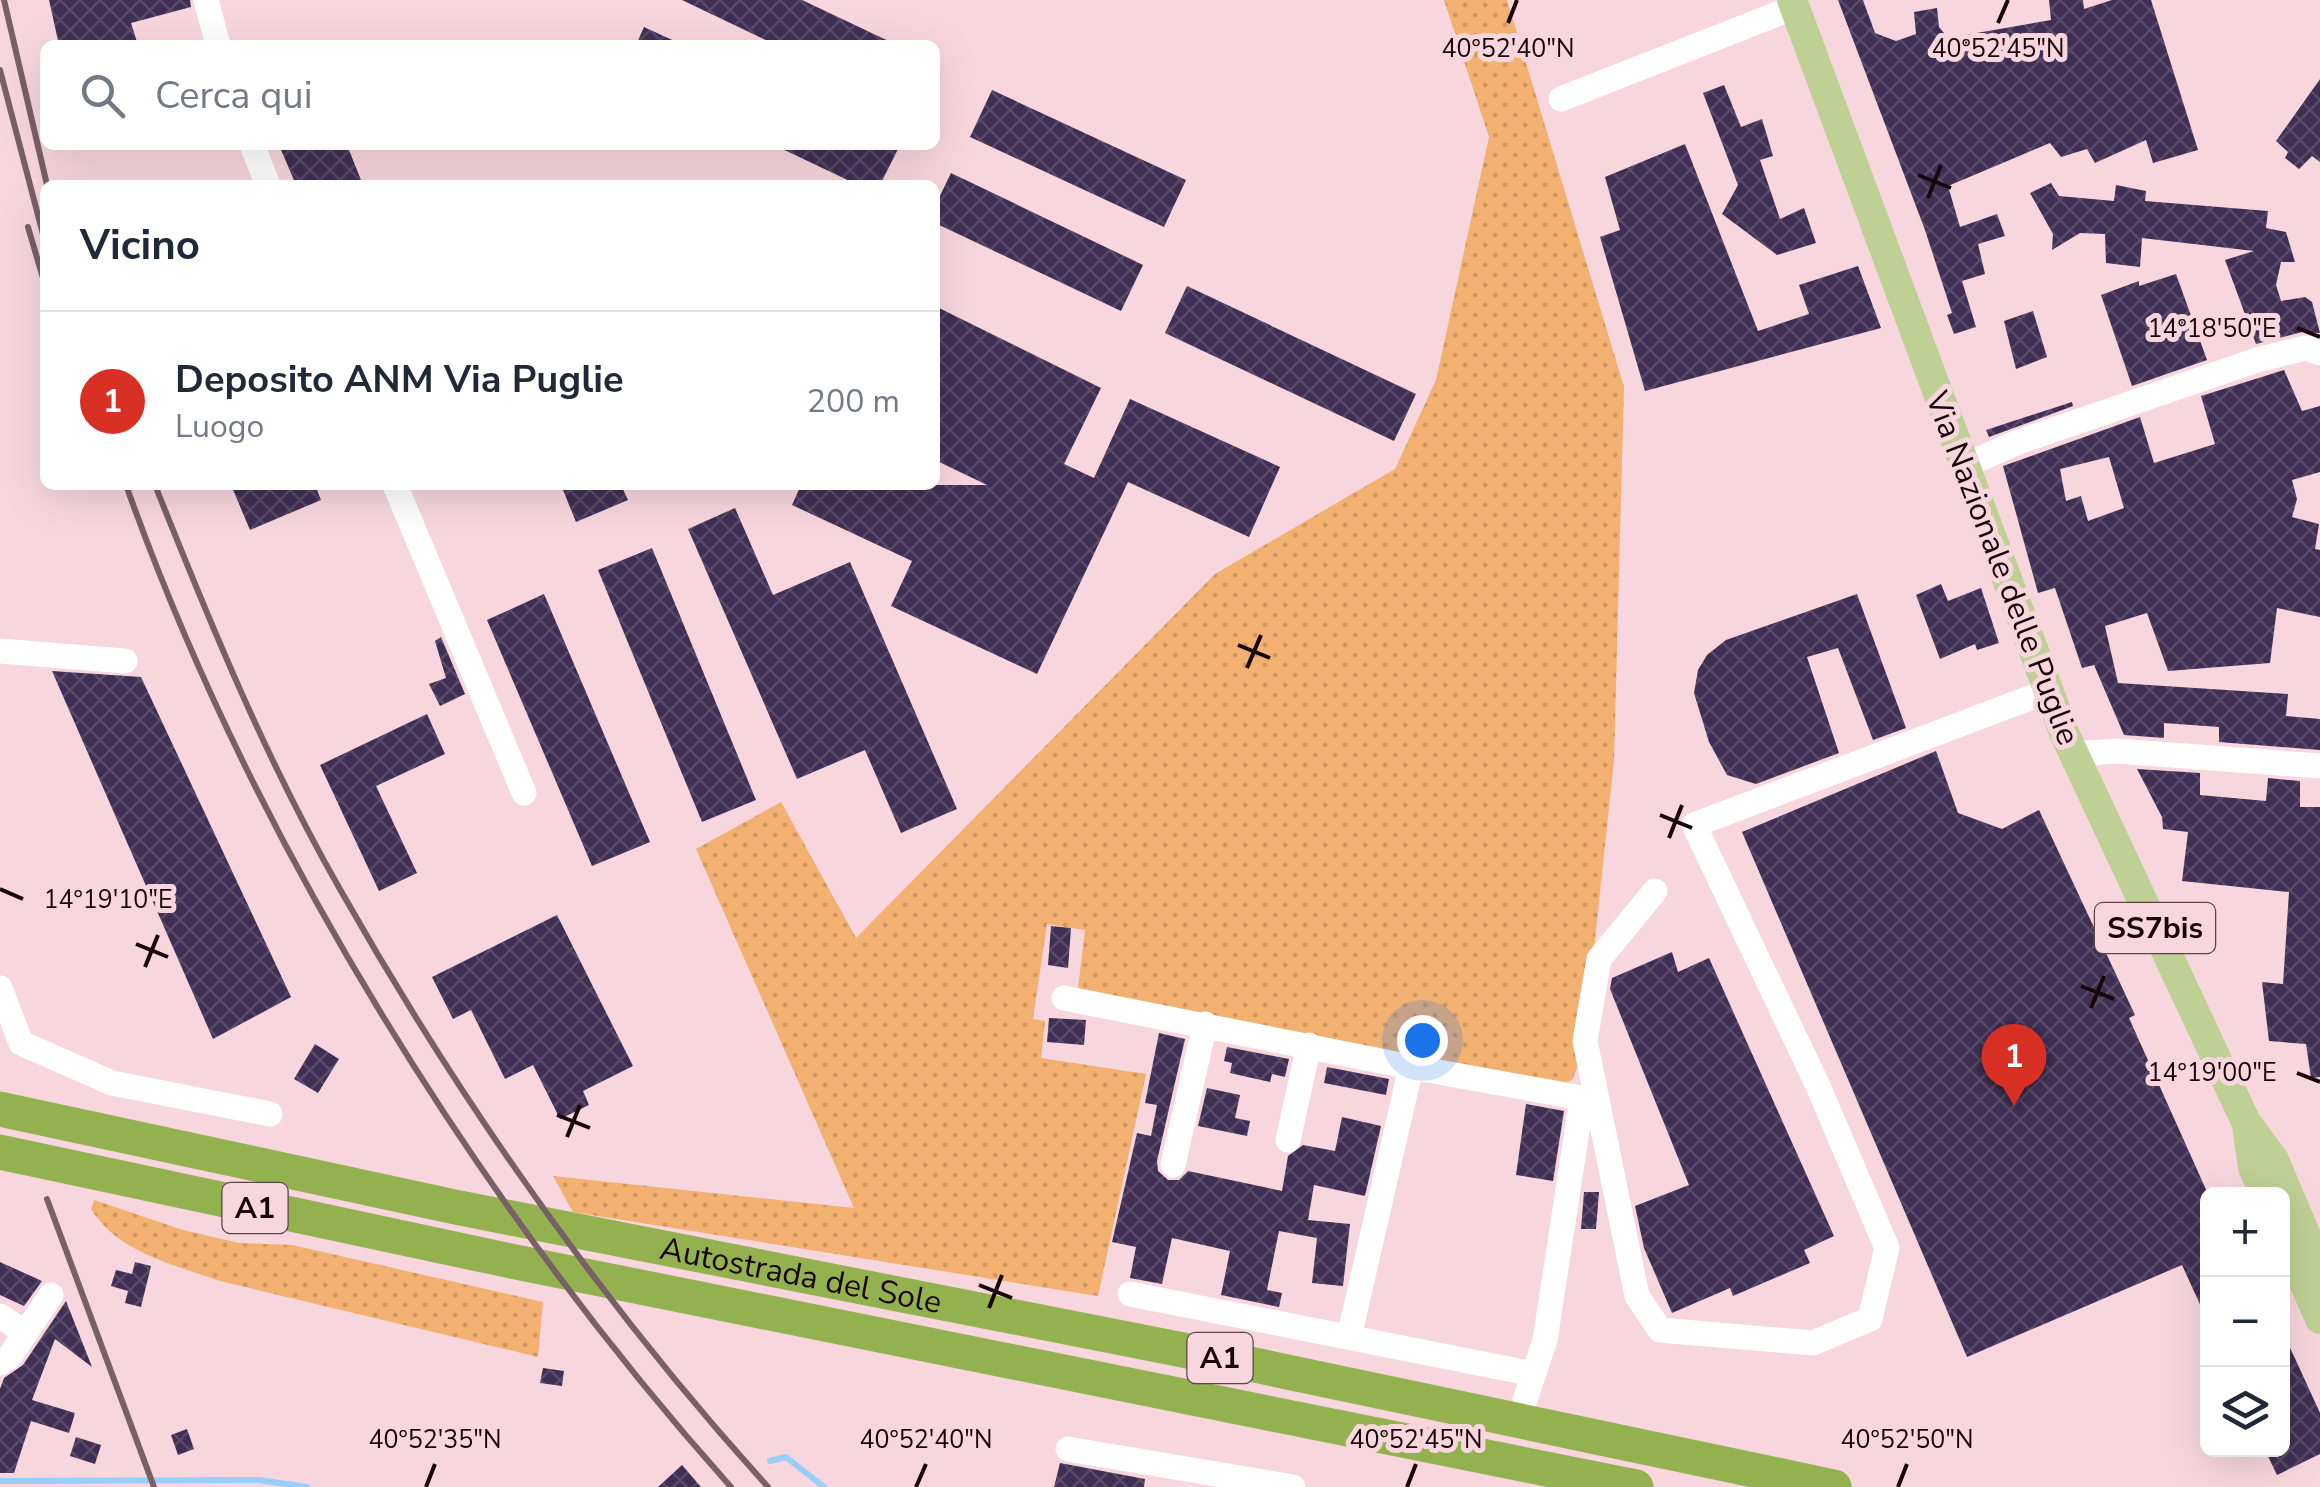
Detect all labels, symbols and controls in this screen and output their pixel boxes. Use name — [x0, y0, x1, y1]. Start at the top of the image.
text: 40°52'40"N — [1441, 32, 1575, 66]
text: 40°52'45"N — [1931, 32, 2065, 66]
search box — [40, 40, 940, 150]
icon: search — [75, 68, 130, 123]
text: Cerca qui — [155, 70, 312, 121]
text: Vicino — [80, 217, 200, 274]
text: 14°18'50"E — [2147, 312, 2277, 346]
text: Deposito ANM Via Puglie — [175, 354, 624, 405]
text: 1 — [103, 380, 122, 423]
text: 200 m — [807, 380, 900, 423]
street label: Via Nazionale delle Puglie — [1915, 384, 2090, 751]
text: Luogo — [175, 405, 264, 448]
text: 14°19'10"E — [43, 883, 173, 917]
road number: SS7bis — [2095, 903, 2215, 953]
your location — [1397, 1015, 1448, 1066]
pin: 1 — [1982, 1024, 2046, 1106]
text: 14°19'00"E — [2147, 1056, 2277, 1090]
road number: A1 — [222, 1183, 288, 1233]
map controls — [2200, 1187, 2290, 1457]
button: + — [2200, 1187, 2290, 1277]
street label: Autostrada del Sole — [656, 1227, 945, 1324]
button: − — [2200, 1277, 2290, 1367]
road number: A1 — [1188, 1333, 1252, 1383]
button: layers — [2200, 1367, 2290, 1457]
text: 40°52'35"N — [368, 1423, 502, 1457]
text: 40°52'40"N — [859, 1423, 993, 1457]
text: 40°52'45"N — [1349, 1423, 1483, 1457]
text: 40°52'50"N — [1840, 1423, 1974, 1457]

